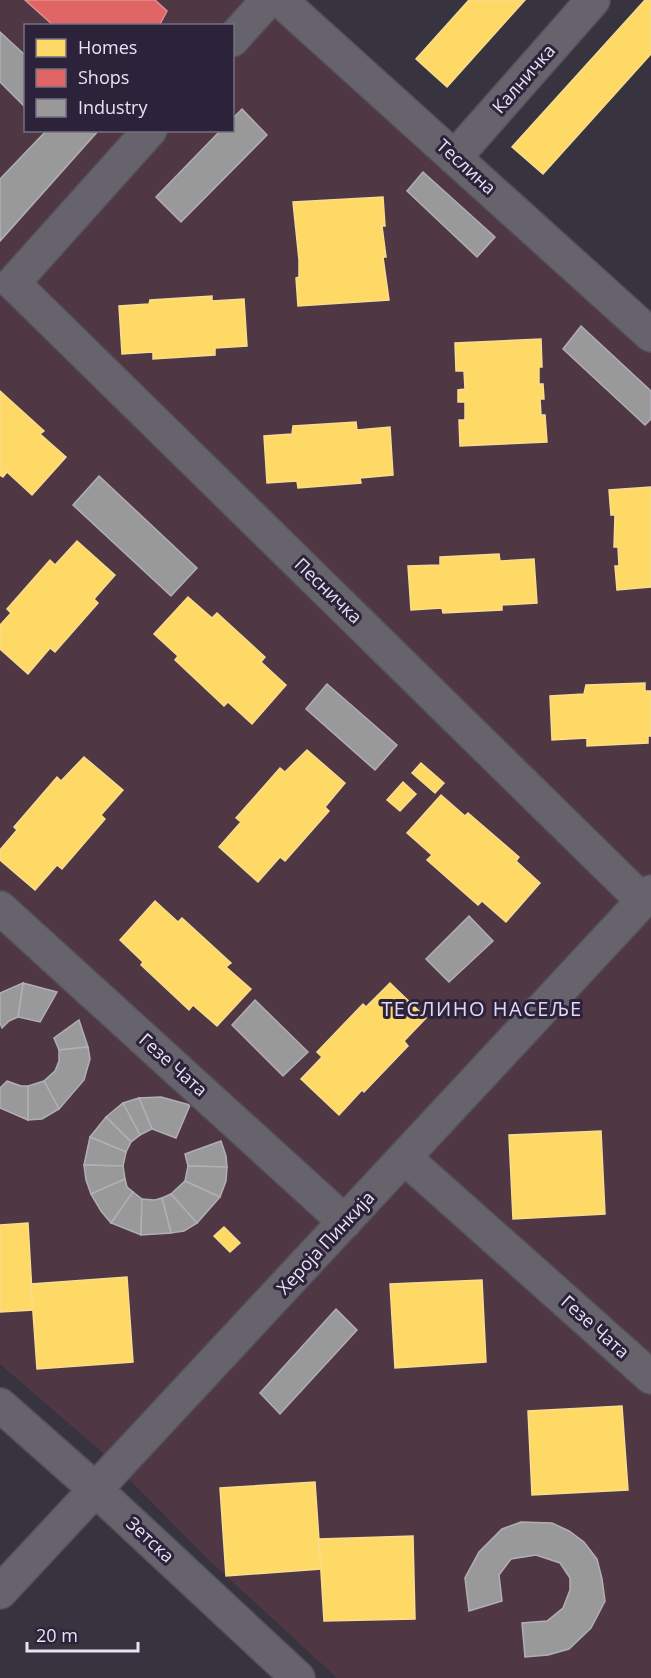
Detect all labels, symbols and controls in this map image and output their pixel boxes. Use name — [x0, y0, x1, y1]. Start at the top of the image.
legend — [24, 24, 234, 132]
text: Homes — [78, 35, 137, 59]
street label: Калничка — [487, 39, 560, 118]
text: Shops — [78, 65, 129, 89]
text: Industry — [78, 95, 148, 119]
street label: Теслина — [432, 133, 501, 199]
street label: Песничка — [290, 552, 368, 628]
district label: ТЕСЛИНО НАСЕЉЕ — [381, 995, 583, 1022]
street label: Гезе Чата — [134, 1027, 213, 1101]
street label: Хероја Пинкија — [271, 1186, 379, 1299]
street label: Гезе Чата — [556, 1289, 635, 1363]
street label: Зетска — [122, 1511, 180, 1567]
scale bar — [27, 1615, 138, 1653]
text: 20 m — [36, 1623, 78, 1647]

